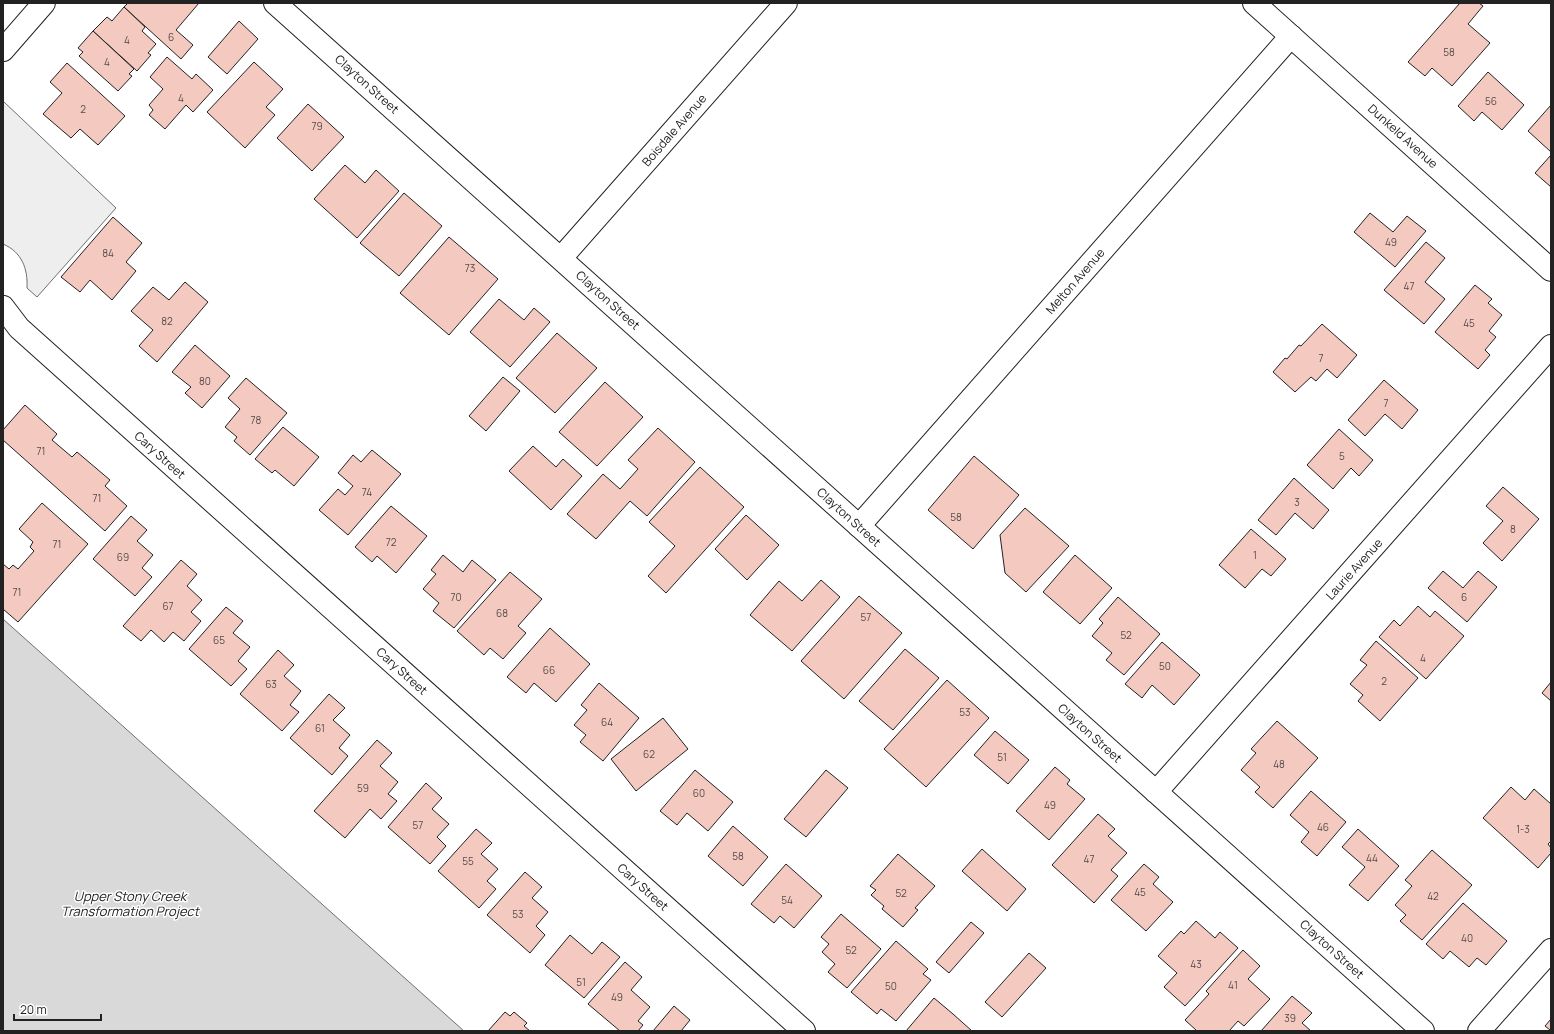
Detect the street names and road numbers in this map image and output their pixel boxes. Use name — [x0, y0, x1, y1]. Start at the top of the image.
street label: Clayton Street — [331, 51, 403, 118]
street label: Boisdale Avenue — [638, 90, 710, 170]
street label: Dunkeld Avenue — [1364, 100, 1442, 172]
street label: Melton Avenue — [1042, 244, 1108, 318]
street label: Clayton Street — [572, 267, 644, 334]
street label: Cary Street — [131, 427, 189, 483]
street label: Clayton Street — [813, 484, 885, 551]
street label: Laurie Avenue — [1322, 534, 1386, 604]
street label: Cary Street — [373, 643, 431, 699]
street label: Clayton Street — [1054, 700, 1126, 767]
street label: Cary Street — [614, 859, 672, 915]
street label: Clayton Street — [1296, 916, 1368, 983]

